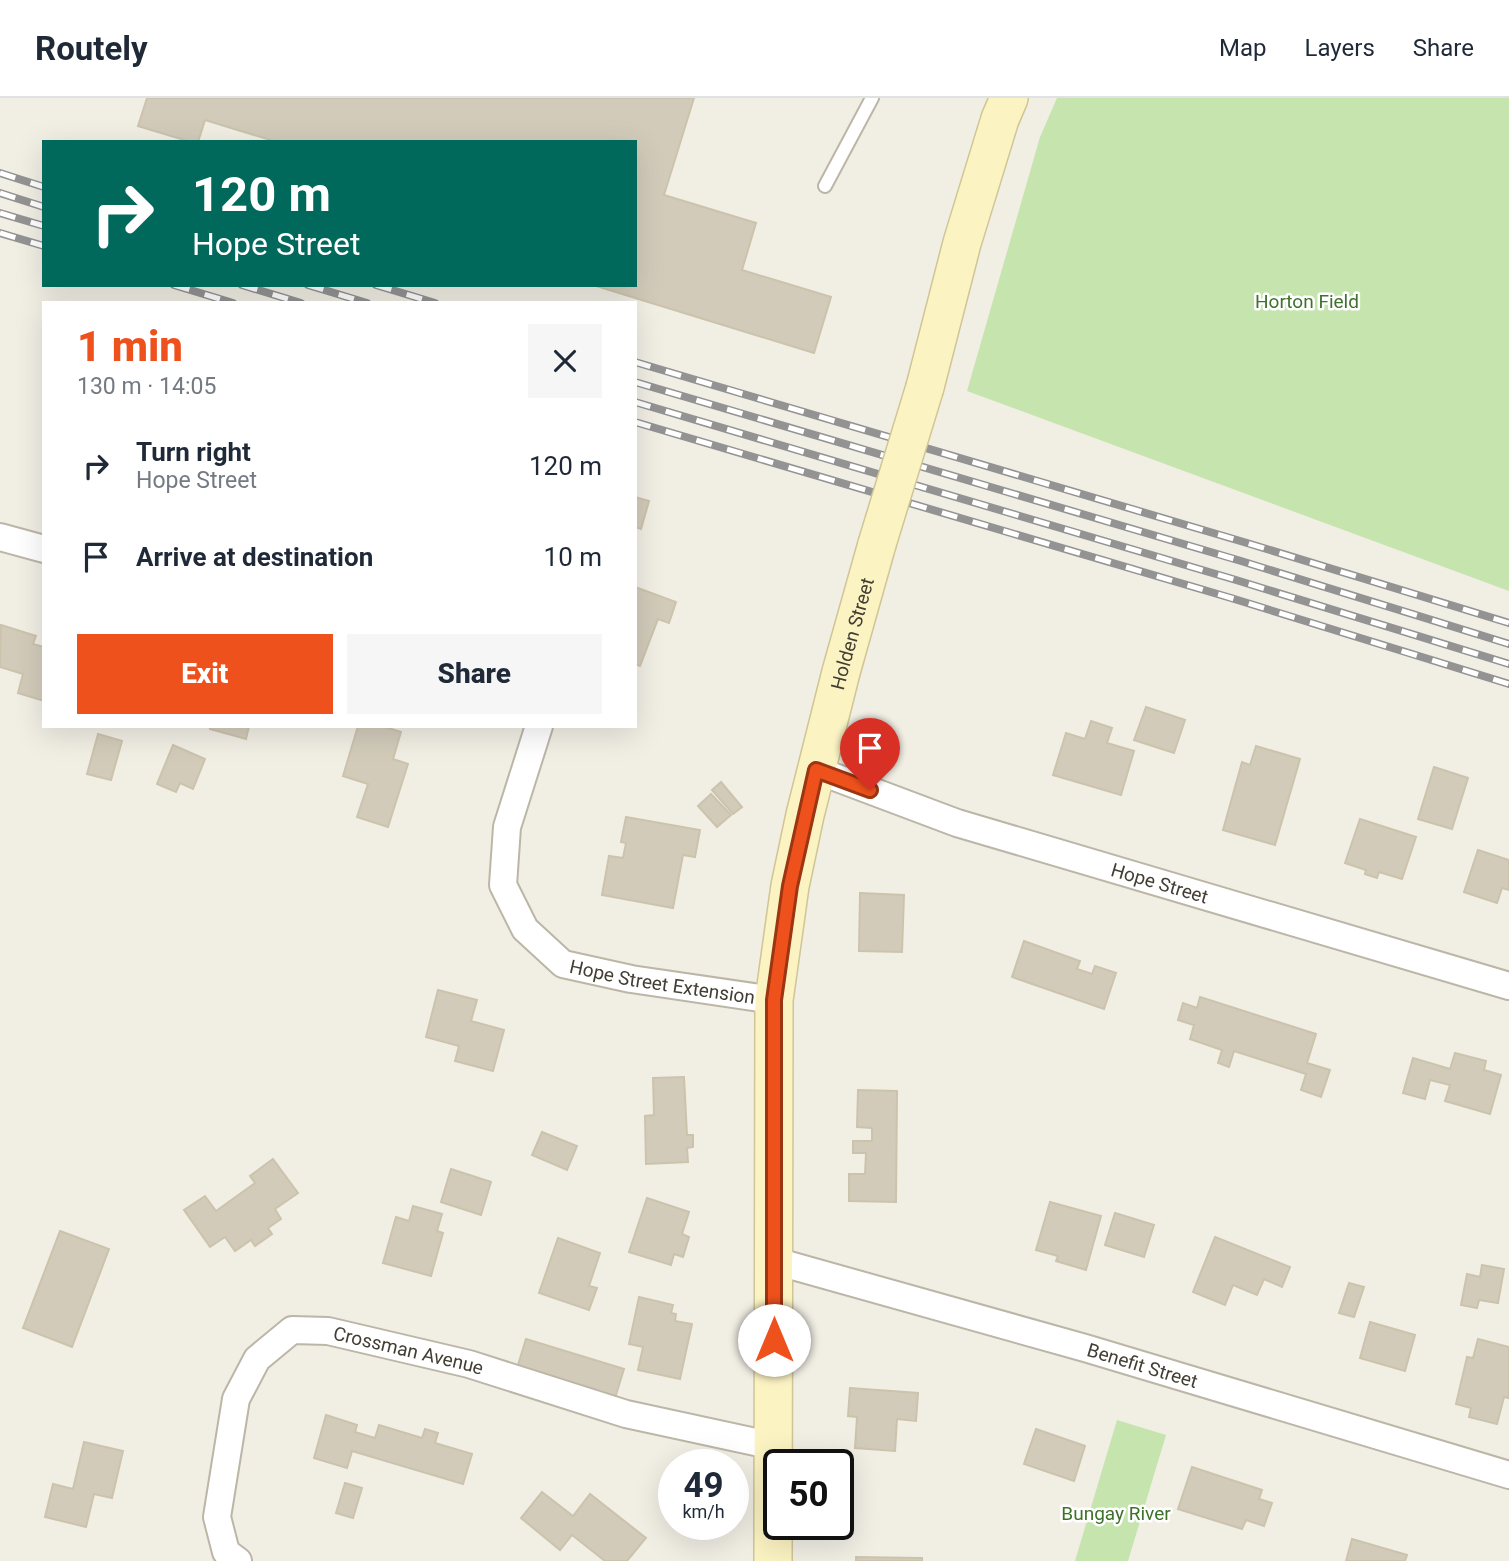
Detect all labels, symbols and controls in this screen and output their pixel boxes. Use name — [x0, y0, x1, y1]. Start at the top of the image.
text: Routely — [35, 29, 148, 68]
text: Map — [1219, 34, 1267, 62]
text: Layers — [1305, 34, 1375, 62]
text: Share — [1413, 34, 1474, 62]
text: 120 m — [192, 166, 331, 223]
icon: right — [77, 168, 168, 259]
text: Hope Street — [192, 225, 360, 263]
park label: Horton Field — [1255, 290, 1359, 313]
text: 1 min — [77, 322, 183, 371]
button: close — [528, 324, 602, 398]
text: 130 m · 14:05 — [77, 373, 216, 400]
text: Turn right — [136, 437, 251, 467]
icon: right — [77, 447, 115, 485]
text: 120 m — [529, 451, 602, 481]
text: Hope Street — [136, 467, 257, 494]
icon: arrive — [77, 538, 115, 576]
text: Arrive at destination — [136, 542, 373, 572]
text: 10 m — [544, 542, 602, 572]
street label: Holden Street — [826, 575, 878, 692]
button: Exit — [77, 634, 333, 714]
button: Share — [347, 634, 602, 714]
pin — [840, 718, 900, 790]
icon: arrive — [851, 729, 889, 767]
street label: Hope Street — [1108, 858, 1211, 908]
street label: Hope Street Extension — [568, 954, 757, 1009]
position arrow — [737, 1303, 811, 1377]
street label: Crossman Avenue — [331, 1321, 486, 1379]
street label: Benefit Street — [1085, 1338, 1200, 1393]
speed limit sign: 50 — [763, 1449, 854, 1540]
text: 49 — [683, 1465, 724, 1506]
text: km/h — [682, 1501, 725, 1522]
park label: Bungay River — [1061, 1502, 1171, 1525]

